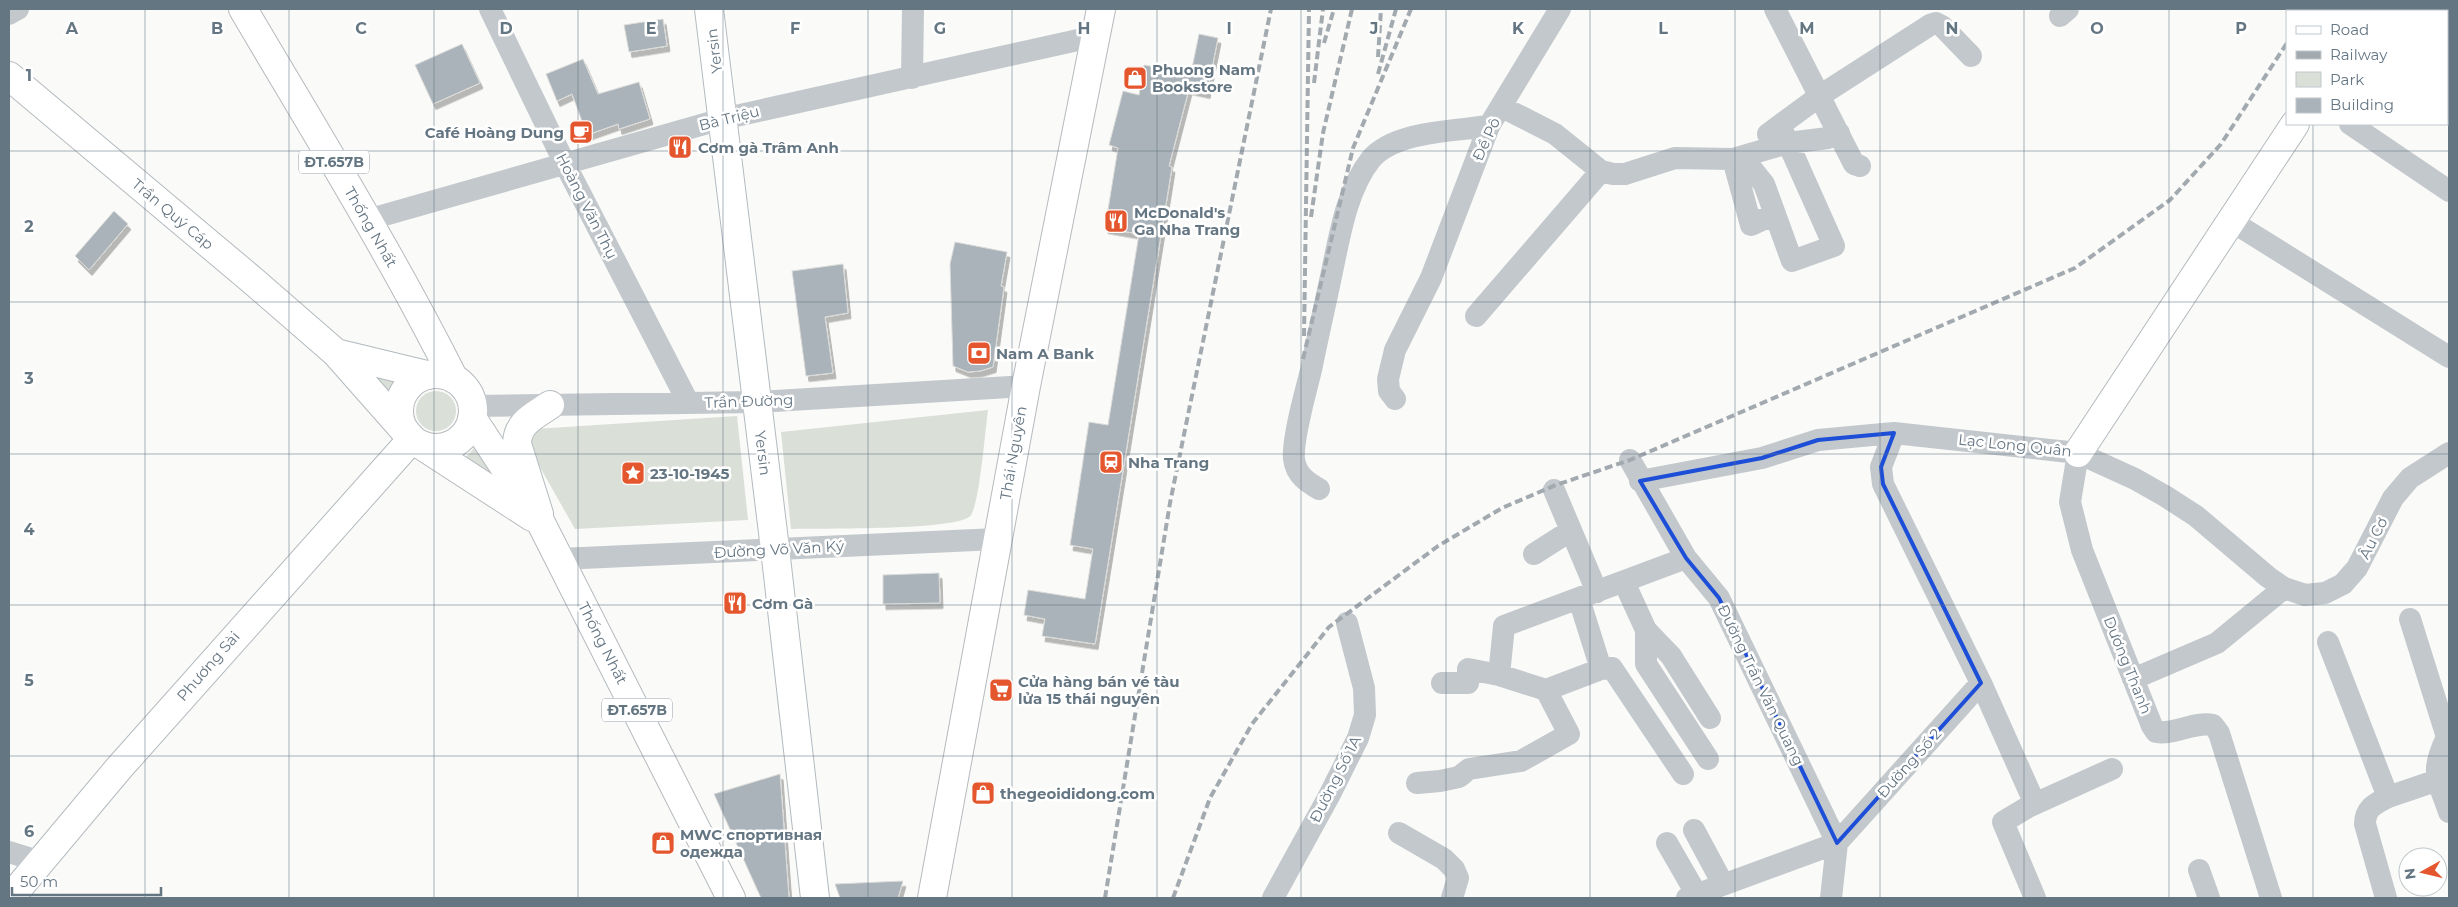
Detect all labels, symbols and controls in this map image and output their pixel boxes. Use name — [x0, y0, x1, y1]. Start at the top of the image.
legend — [2286, 10, 2448, 125]
text: A — [65, 19, 79, 38]
text: B — [211, 19, 223, 38]
text: C — [355, 19, 367, 38]
text: D — [499, 19, 513, 38]
text: E — [646, 19, 656, 38]
text: F — [790, 19, 800, 38]
text: G — [934, 19, 946, 38]
text: H — [1078, 19, 1090, 38]
text: I — [1226, 19, 1232, 38]
text: J — [1369, 19, 1378, 38]
text: K — [1512, 19, 1525, 38]
text: L — [1658, 19, 1668, 38]
text: M — [1799, 19, 1815, 38]
text: N — [1946, 19, 1958, 38]
text: O — [2090, 19, 2104, 38]
text: P — [2235, 19, 2247, 38]
text: Road — [2330, 20, 2369, 39]
street label: Yersin — [702, 27, 726, 75]
text: Railway — [2330, 45, 2388, 64]
place label: Phuong Nam Bookstore — [1152, 60, 1256, 96]
shop icon: Phuong Nam Bookstore — [1122, 65, 1148, 91]
text: 1 — [26, 66, 32, 85]
text: Park — [2330, 70, 2364, 89]
text: Building — [2330, 95, 2394, 114]
street label: Bà Triệu — [697, 101, 761, 135]
street label: Đề Pô — [1468, 114, 1504, 164]
cafe icon: Café Hoàng Dung — [568, 119, 594, 145]
place label: Café Hoàng Dung — [425, 123, 564, 142]
restaurant icon: Cơm gà Trâm Anh — [667, 134, 693, 160]
place label: Cơm gà Trâm Anh — [698, 138, 839, 157]
road number: ĐT.657B — [299, 150, 369, 173]
street label: Hoàng Văn Thụ — [552, 150, 622, 262]
street label: Trần Quý Cáp — [128, 174, 218, 254]
street label: Thống Nhất — [340, 183, 402, 271]
place label: McDonald's Ga Nha Trang — [1134, 203, 1240, 239]
restaurant icon: McDonald's Ga Nha Trang — [1103, 208, 1129, 234]
text: 2 — [24, 217, 34, 236]
bank icon: Nam A Bank — [966, 340, 992, 366]
place label: Nam A Bank — [996, 344, 1094, 363]
text: 3 — [23, 369, 34, 388]
street label: Trần Đường — [704, 390, 794, 412]
street label: Thái Nguyên — [995, 404, 1031, 502]
street label: Yersin — [751, 429, 775, 477]
street label: Lạc Long Quân — [1957, 430, 2073, 460]
station icon: Nha Trang — [1098, 449, 1124, 475]
place label: Nha Trang — [1128, 453, 1209, 472]
place icon: 23-10-1945 — [620, 460, 646, 486]
place label: 23-10-1945 — [650, 464, 730, 483]
street label: Âu Cơ — [2354, 514, 2392, 562]
text: 4 — [23, 520, 35, 539]
street label: Đường Võ Văn Ký — [713, 536, 845, 562]
restaurant icon: Cơm Gà — [722, 590, 748, 616]
place label: Cơm Gà — [752, 594, 813, 613]
street label: Thống Nhất — [574, 599, 632, 687]
street label: Đường Trần Văn Quang — [1714, 601, 1808, 769]
street label: Dương Thanh — [2100, 613, 2156, 717]
street label: Phương Sài — [172, 627, 244, 705]
text: 5 — [24, 671, 34, 690]
place label: Cửa hàng bán vé tàu lửa 15 thái nguyên — [1018, 672, 1180, 708]
supermarket icon: Cửa hàng bán vé tàu lửa 15 thái nguyên — [988, 677, 1014, 703]
road number: ĐT.657B — [602, 698, 672, 722]
street label: Đường Số 2 — [1873, 724, 1945, 802]
street label: Đường Số 1A — [1305, 732, 1365, 826]
shop icon: thegeoididong.com — [970, 780, 996, 806]
place label: thegeoididong.com — [1000, 784, 1155, 803]
text: 6 — [24, 822, 34, 841]
place label: MWC спортивная одежда — [680, 825, 822, 861]
shop icon: MWC спортивная одежда — [650, 830, 676, 856]
north arrow — [2398, 847, 2448, 897]
scale bar — [12, 864, 161, 896]
text: N — [2400, 867, 2420, 881]
text: 50 m — [20, 872, 58, 891]

